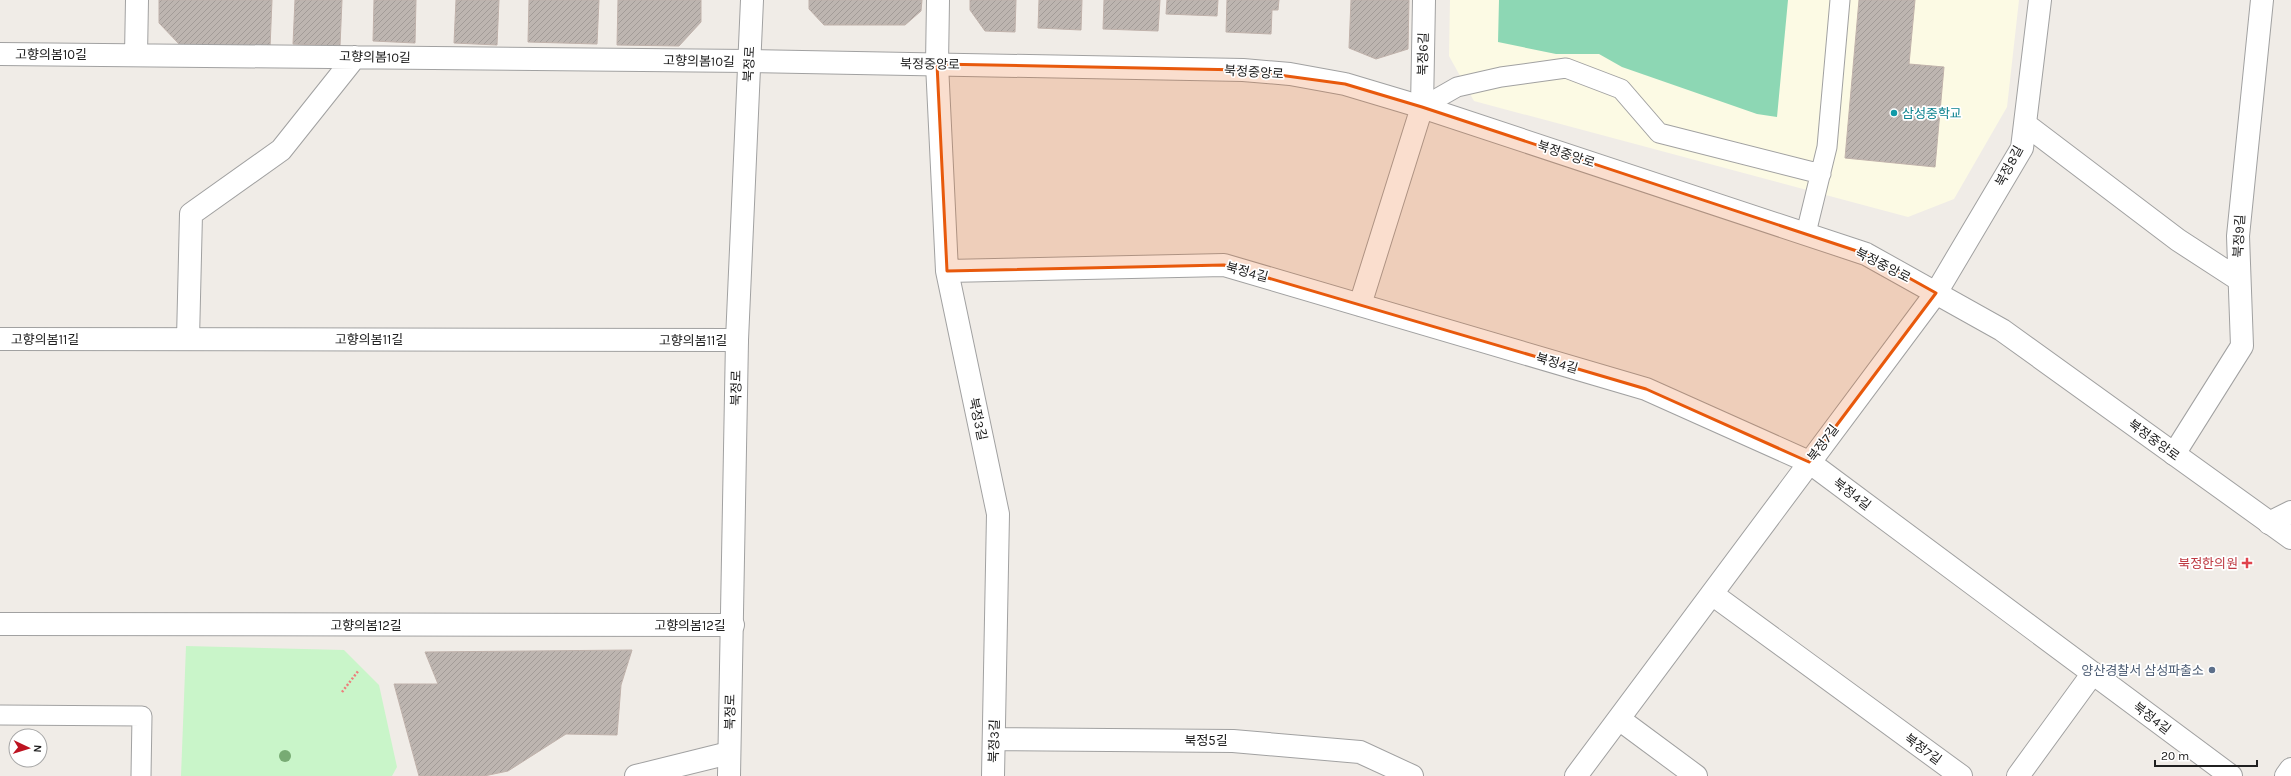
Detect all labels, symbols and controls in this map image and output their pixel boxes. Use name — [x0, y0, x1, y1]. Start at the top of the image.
street label: 북정6길 — [1415, 32, 1431, 76]
street label: 북정로 — [741, 46, 757, 82]
street label: 고향의봄10길 — [15, 47, 87, 62]
street label: 고향의봄10길 — [339, 49, 411, 65]
street label: 고향의봄10길 — [663, 53, 735, 69]
street label: 북정중앙로 — [900, 56, 960, 72]
street label: 북정중앙로 — [1224, 62, 1284, 82]
place label: 삼성중학교 — [1902, 106, 1962, 121]
marker: 삼성중학교 — [1889, 108, 1899, 118]
street label: 북정중앙로 — [1535, 138, 1597, 170]
street label: 북정8길 — [1992, 143, 2026, 189]
street label: 북정9길 — [2230, 214, 2248, 258]
street label: 북정중앙로 — [1853, 245, 1913, 285]
street label: 북정4길 — [1224, 259, 1270, 285]
street label: 고향의봄11길 — [11, 332, 79, 347]
street label: 고향의봄11길 — [335, 332, 403, 347]
street label: 고향의봄11길 — [659, 333, 727, 348]
street label: 북정4길 — [1534, 350, 1580, 376]
street label: 북정로 — [728, 370, 744, 406]
street label: 북정3길 — [966, 396, 990, 442]
street label: 북정중앙로 — [2125, 416, 2183, 464]
street label: 북정7길 — [1804, 422, 1842, 464]
street label: 북정4길 — [1830, 475, 1874, 513]
place label: 북정한의원 — [2178, 556, 2238, 571]
marker: 북정한의원 — [2241, 557, 2253, 569]
street label: 고향의봄12길 — [330, 618, 402, 633]
street label: 고향의봄12길 — [654, 618, 726, 633]
place label: 양산경찰서 삼성파출소 — [2081, 663, 2204, 678]
marker: 양산경찰서 삼성파출소 — [2207, 665, 2217, 675]
street label: 북정로 — [722, 694, 738, 730]
street label: 북정4길 — [2130, 699, 2174, 737]
street label: 북정3길 — [986, 719, 1002, 763]
north arrow — [8, 728, 48, 768]
street label: 북정7길 — [1902, 731, 1944, 767]
street label: 북정5길 — [1184, 733, 1228, 748]
scale bar — [2155, 742, 2257, 768]
text: N — [31, 744, 44, 753]
text: 20 m — [2161, 749, 2189, 763]

